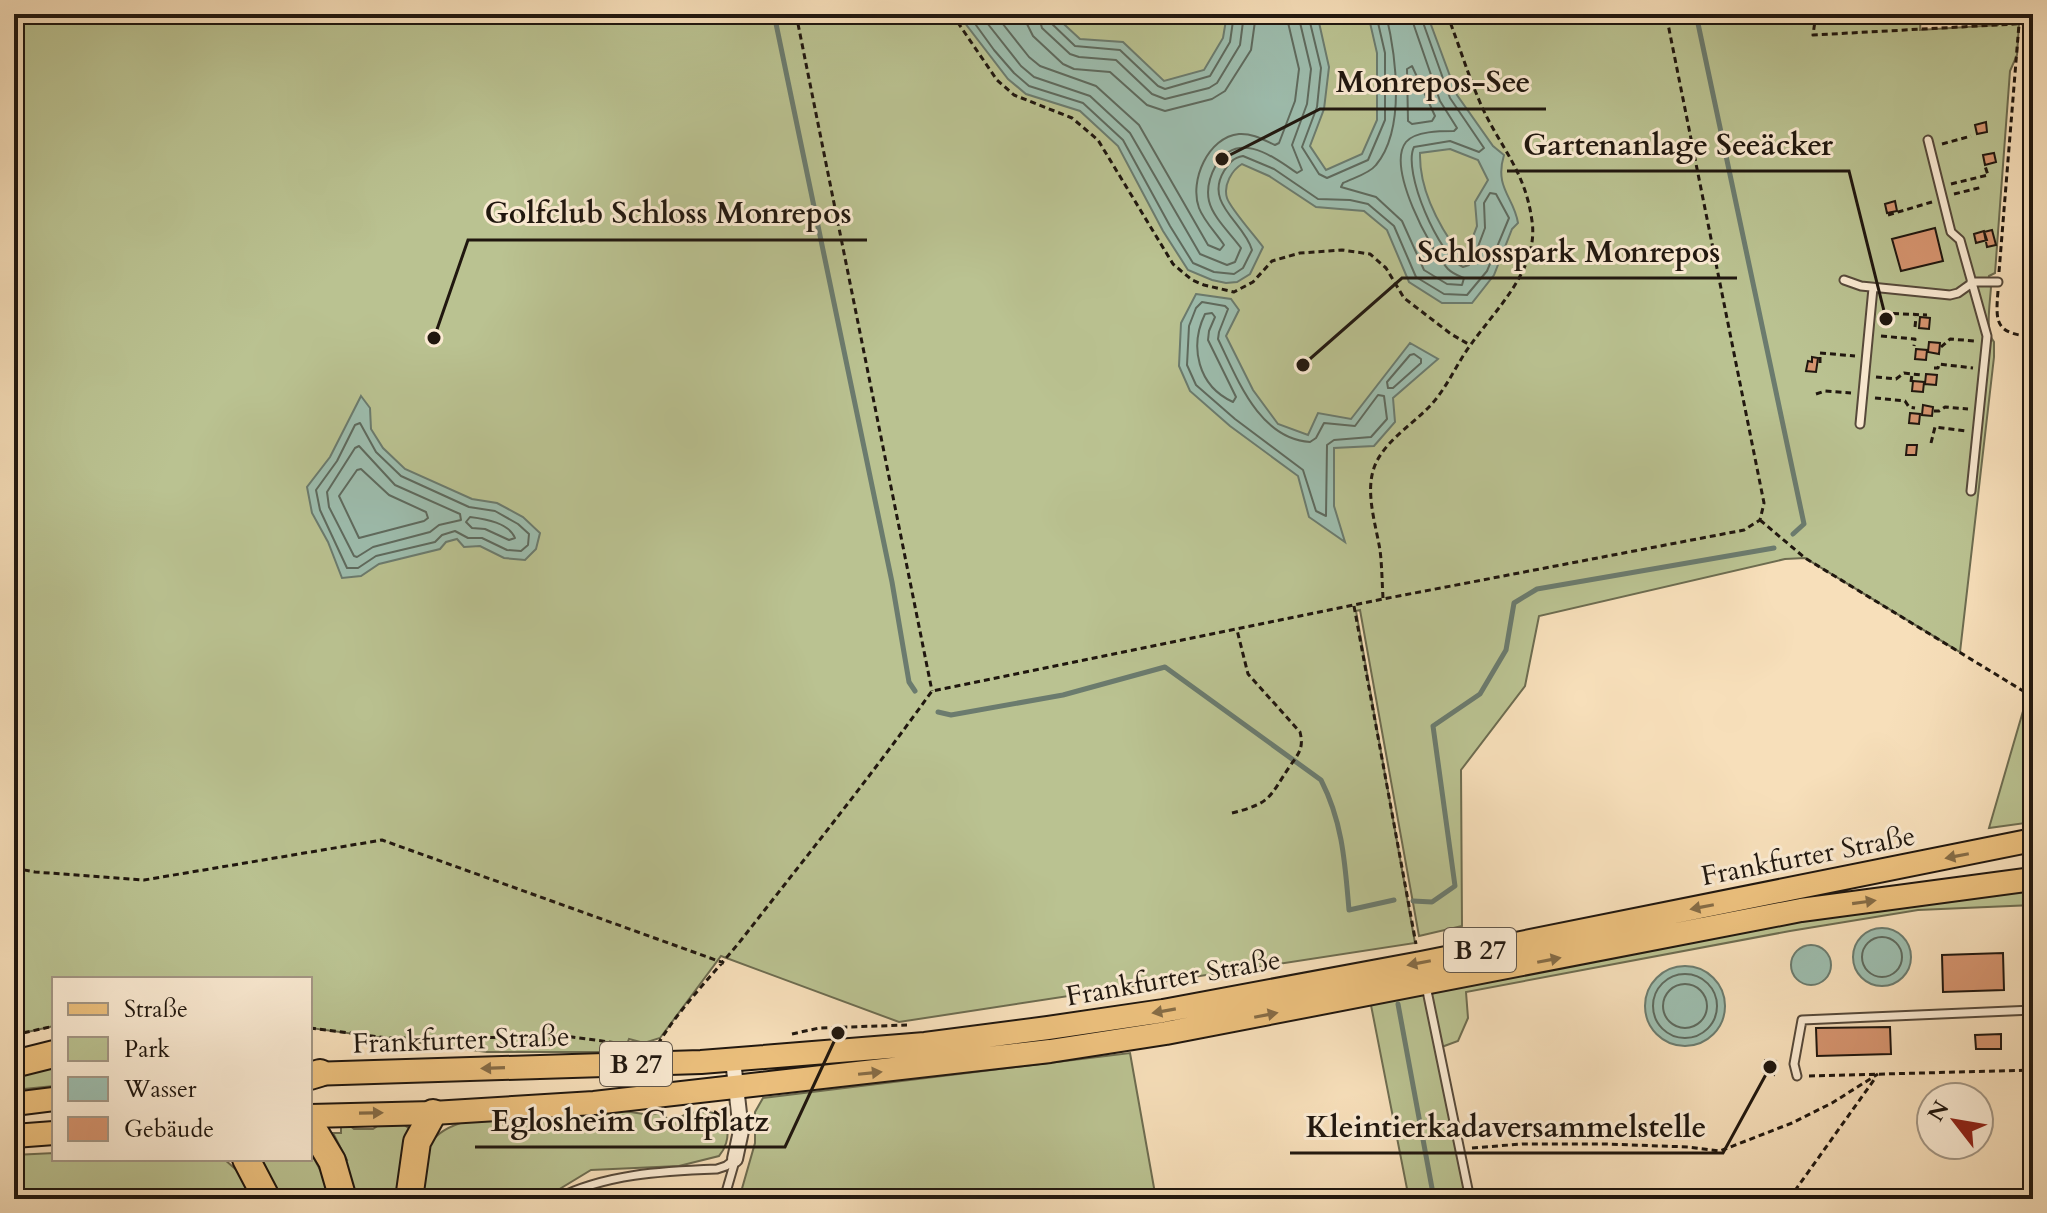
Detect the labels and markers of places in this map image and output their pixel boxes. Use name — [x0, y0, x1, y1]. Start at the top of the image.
callout: Monrepos-See — [1320, 55, 1546, 109]
callout: Gartenanlage Seeäcker — [1507, 117, 1849, 171]
callout: Golfclub Schloss Monrepos — [468, 186, 867, 240]
callout: Schlosspark Monrepos — [1402, 224, 1737, 278]
callout: Eglosheim Golfplatz — [475, 1093, 785, 1147]
callout: Kleintierkadaversammelstelle — [1290, 1099, 1723, 1153]

